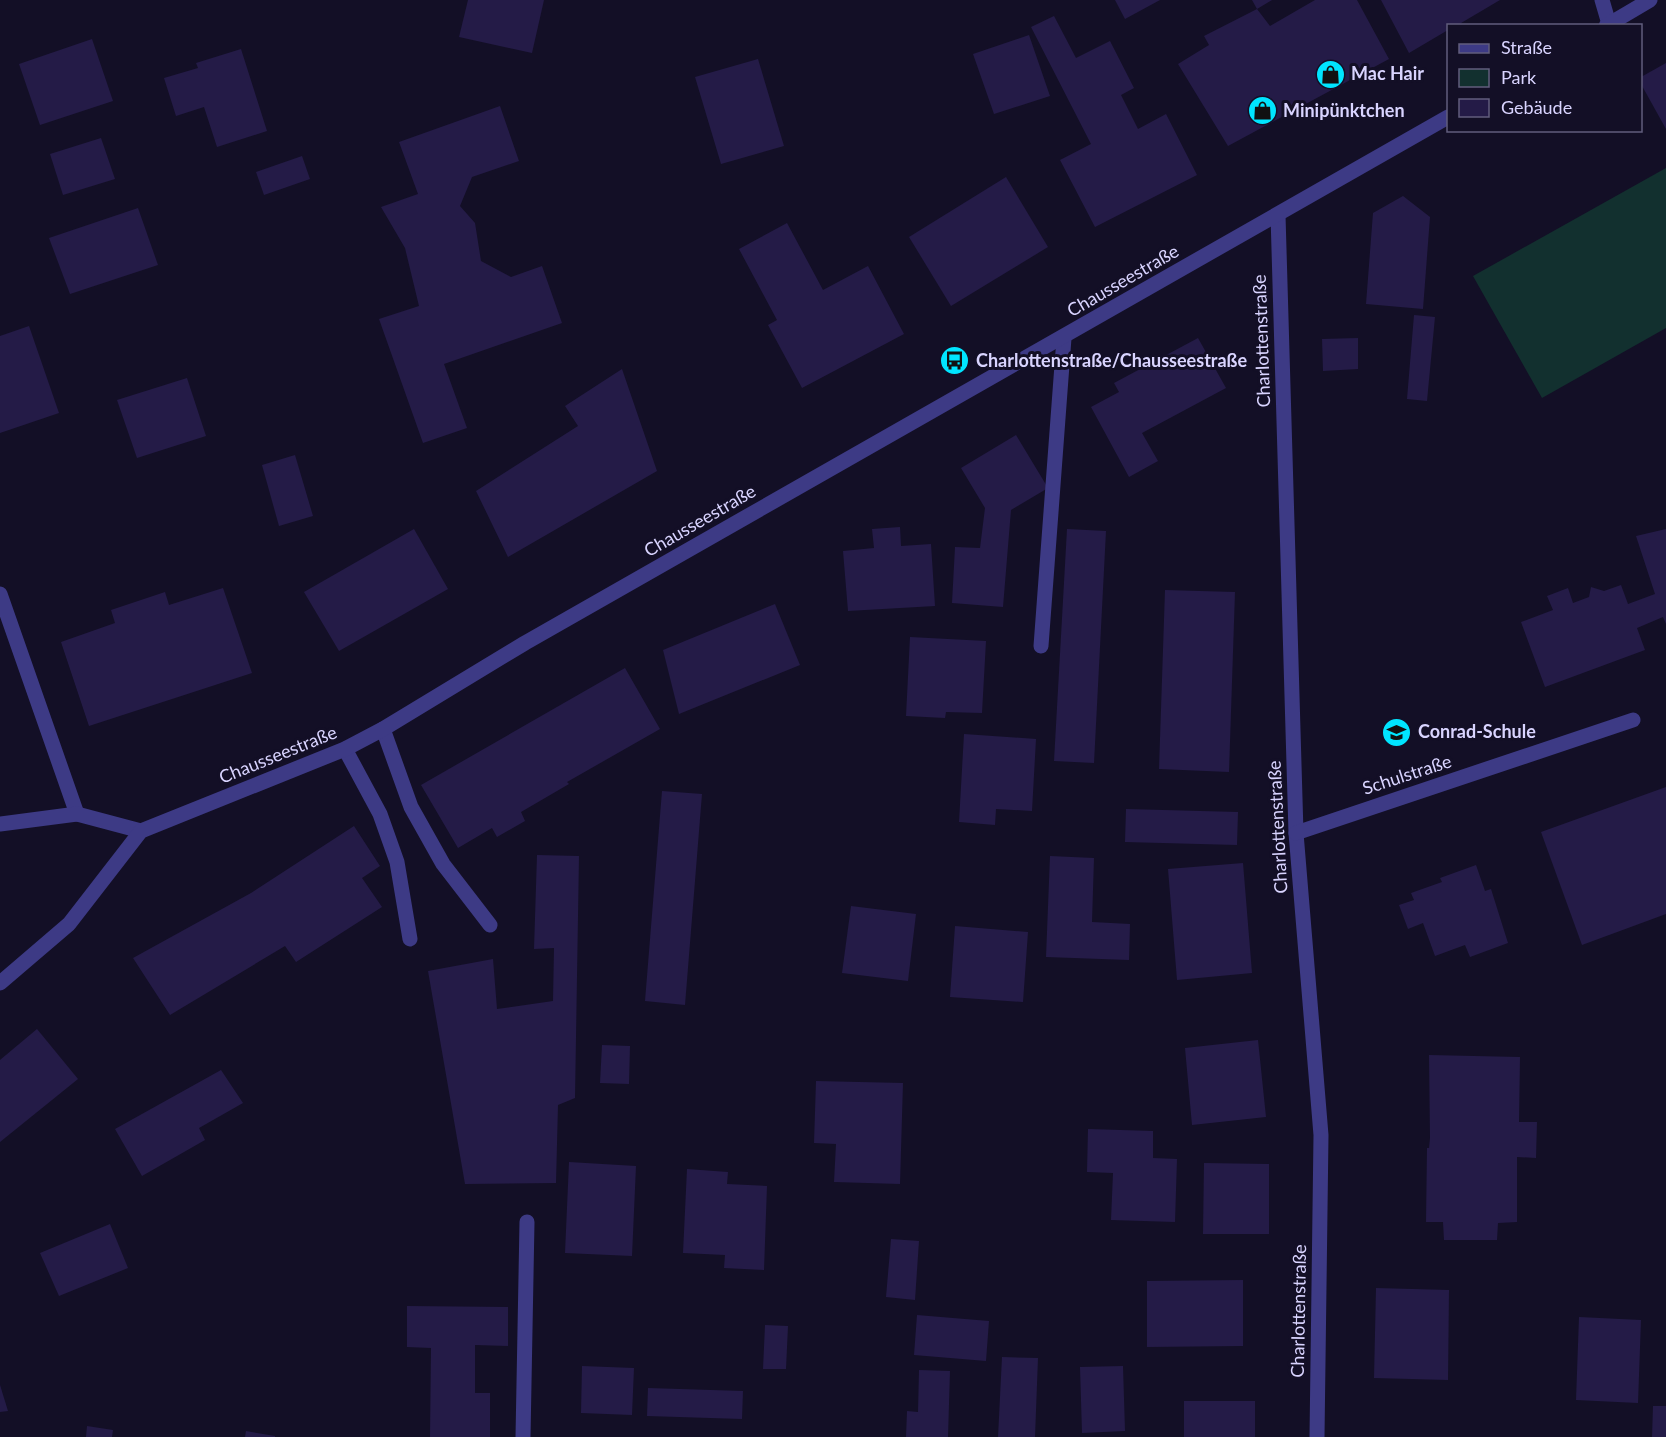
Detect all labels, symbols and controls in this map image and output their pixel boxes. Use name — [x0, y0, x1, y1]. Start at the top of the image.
legend — [1447, 24, 1642, 132]
text: Straße — [1501, 36, 1552, 58]
shop icon: Mac Hair — [1314, 58, 1346, 90]
place label: Mac Hair — [1351, 62, 1424, 84]
text: Park — [1501, 66, 1537, 88]
shop icon: Minipünktchen — [1246, 95, 1278, 127]
text: Gebäude — [1501, 96, 1572, 118]
place label: Minipünktchen — [1283, 99, 1405, 121]
street label: Chausseestraße — [1063, 239, 1182, 321]
street label: Charlottenstraße — [1248, 274, 1274, 408]
bus stop icon: Charlottenstraße/Chausseestraße — [939, 345, 971, 377]
place label: Charlottenstraße/Chausseestraße — [976, 349, 1247, 371]
street label: Chausseestraße — [640, 479, 759, 561]
school or university icon: Conrad-Schule — [1381, 716, 1413, 748]
street label: Chausseestraße — [215, 720, 340, 788]
place label: Conrad-Schule — [1418, 720, 1536, 742]
street label: Schulstraße — [1359, 749, 1454, 799]
street label: Charlottenstraße — [1263, 760, 1291, 894]
street label: Charlottenstraße — [1286, 1244, 1310, 1378]

